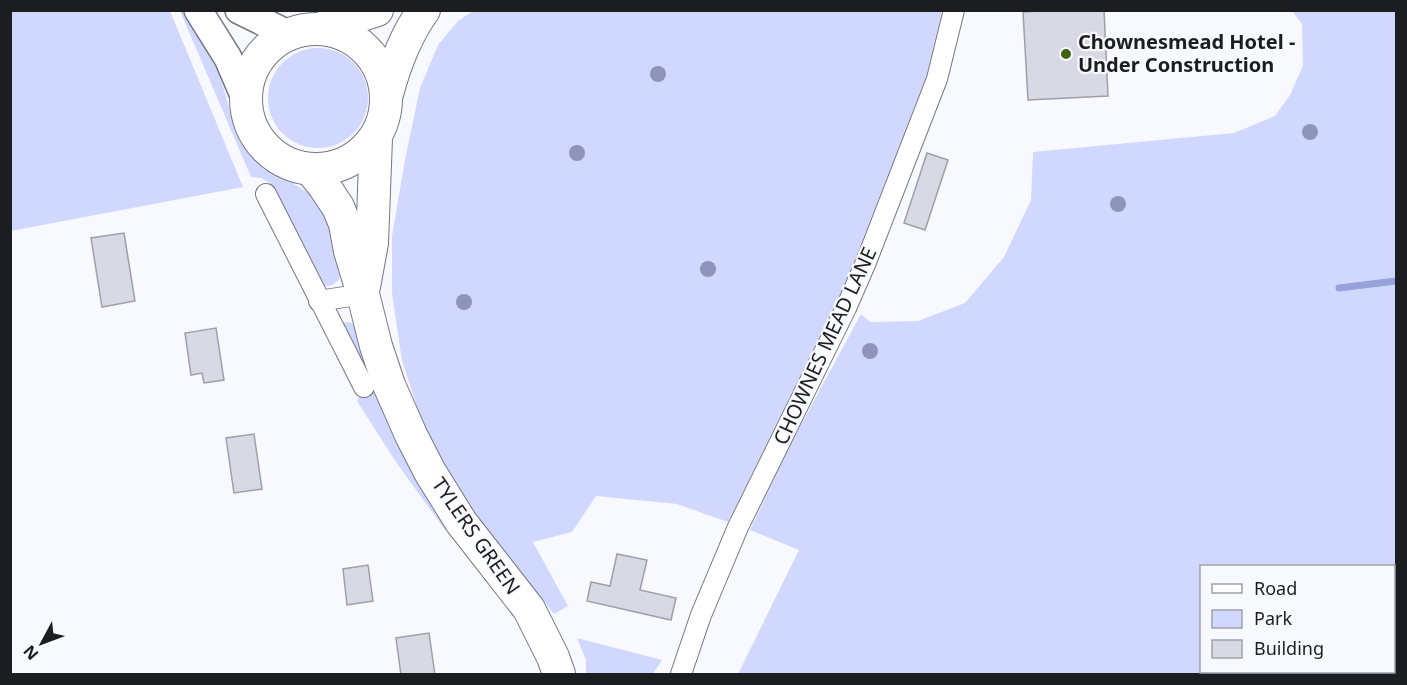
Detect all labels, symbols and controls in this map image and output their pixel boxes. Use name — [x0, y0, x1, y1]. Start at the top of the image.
place label: Chownesmead Hotel - Under Construction — [1078, 28, 1295, 78]
marker: Chownesmead Hotel - Under Construction — [1059, 47, 1073, 61]
street label: CHOWNES MEAD LANE — [767, 242, 882, 449]
street label: TYLERS GREEN — [426, 472, 527, 600]
legend — [1200, 565, 1395, 673]
text: Road — [1254, 576, 1297, 600]
text: Park — [1254, 606, 1292, 630]
north arrow — [12, 613, 72, 673]
text: Building — [1254, 636, 1324, 660]
text: N — [18, 641, 43, 665]

